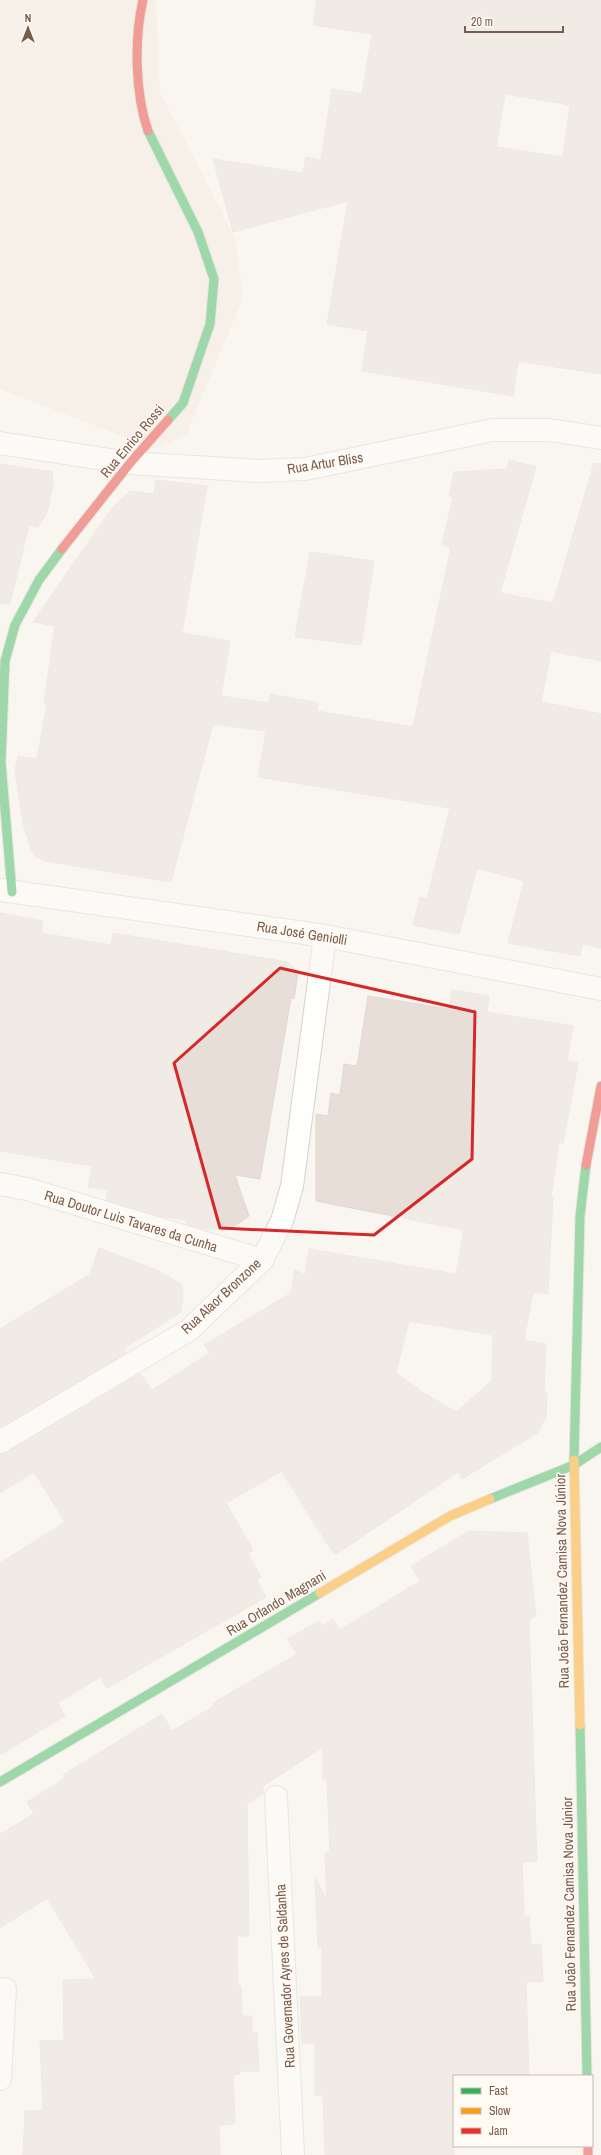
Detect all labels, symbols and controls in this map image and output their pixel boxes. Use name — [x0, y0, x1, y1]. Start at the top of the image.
north arrow — [8, 8, 48, 48]
scale bar — [465, 8, 563, 34]
text: N — [25, 11, 31, 25]
text: 20 m — [471, 14, 493, 30]
street label: Rua Enrico Rossi — [96, 401, 168, 481]
street label: Rua Artur Bliss — [286, 448, 364, 478]
street label: Rua José Geniolli — [256, 917, 348, 949]
street label: Rua Doutor Luis Tavares da Cunha — [42, 1186, 220, 1256]
street label: Rua Alaor Bronzone — [177, 1254, 265, 1338]
street label: Rua João Fernandez Camisa Nova Júnior — [551, 1473, 573, 1688]
street label: Rua Orlando Magnani — [223, 1566, 329, 1640]
street label: Rua João Fernandez Camisa Nova Júnior — [558, 1796, 580, 2011]
street label: Rua Governador Ayres de Saldanha — [271, 1883, 299, 2068]
legend — [453, 2075, 593, 2147]
text: Fast — [489, 2083, 508, 2099]
text: Slow — [489, 2103, 511, 2119]
text: Jam — [489, 2123, 508, 2139]

